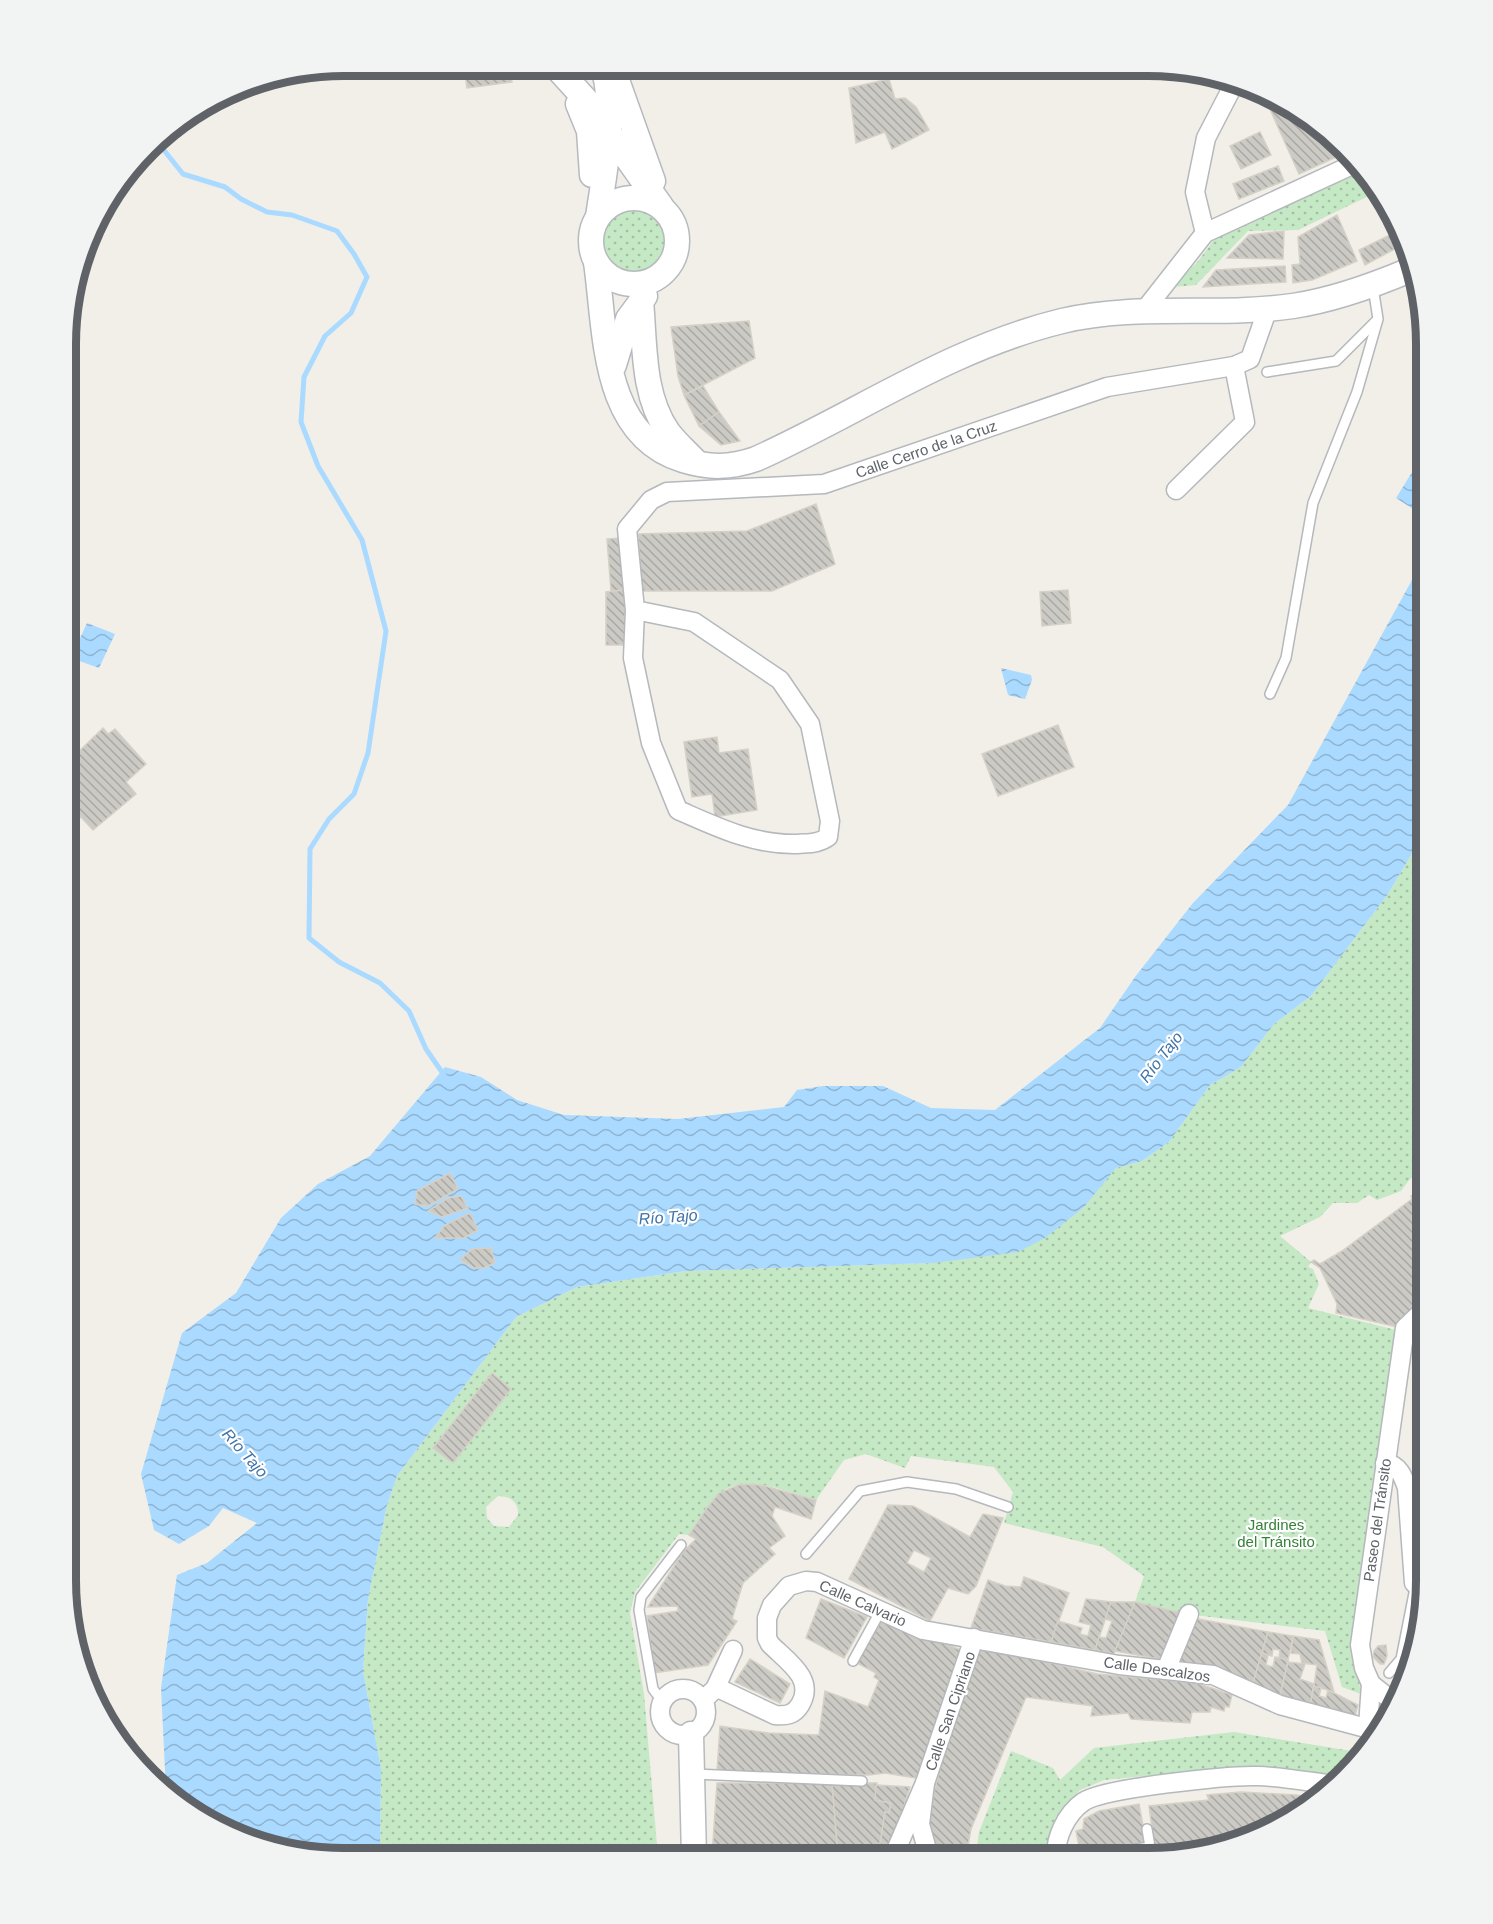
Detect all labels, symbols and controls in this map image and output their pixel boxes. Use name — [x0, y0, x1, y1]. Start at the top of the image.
street label: Calle Cerro de la Cruz — [853, 417, 999, 481]
water label: Río Tajo — [1136, 1028, 1186, 1085]
water label: Río Tajo — [638, 1206, 698, 1228]
water label: Río Tajo — [219, 1425, 271, 1481]
street label: Paseo del Tránsito — [1360, 1457, 1394, 1583]
park label: Jardines del Tránsito — [1237, 1516, 1315, 1550]
street label: Calle Calvario — [817, 1576, 909, 1630]
street label: Calle San Cipriano — [922, 1649, 978, 1773]
street label: Calle Descalzos — [1103, 1653, 1211, 1685]

